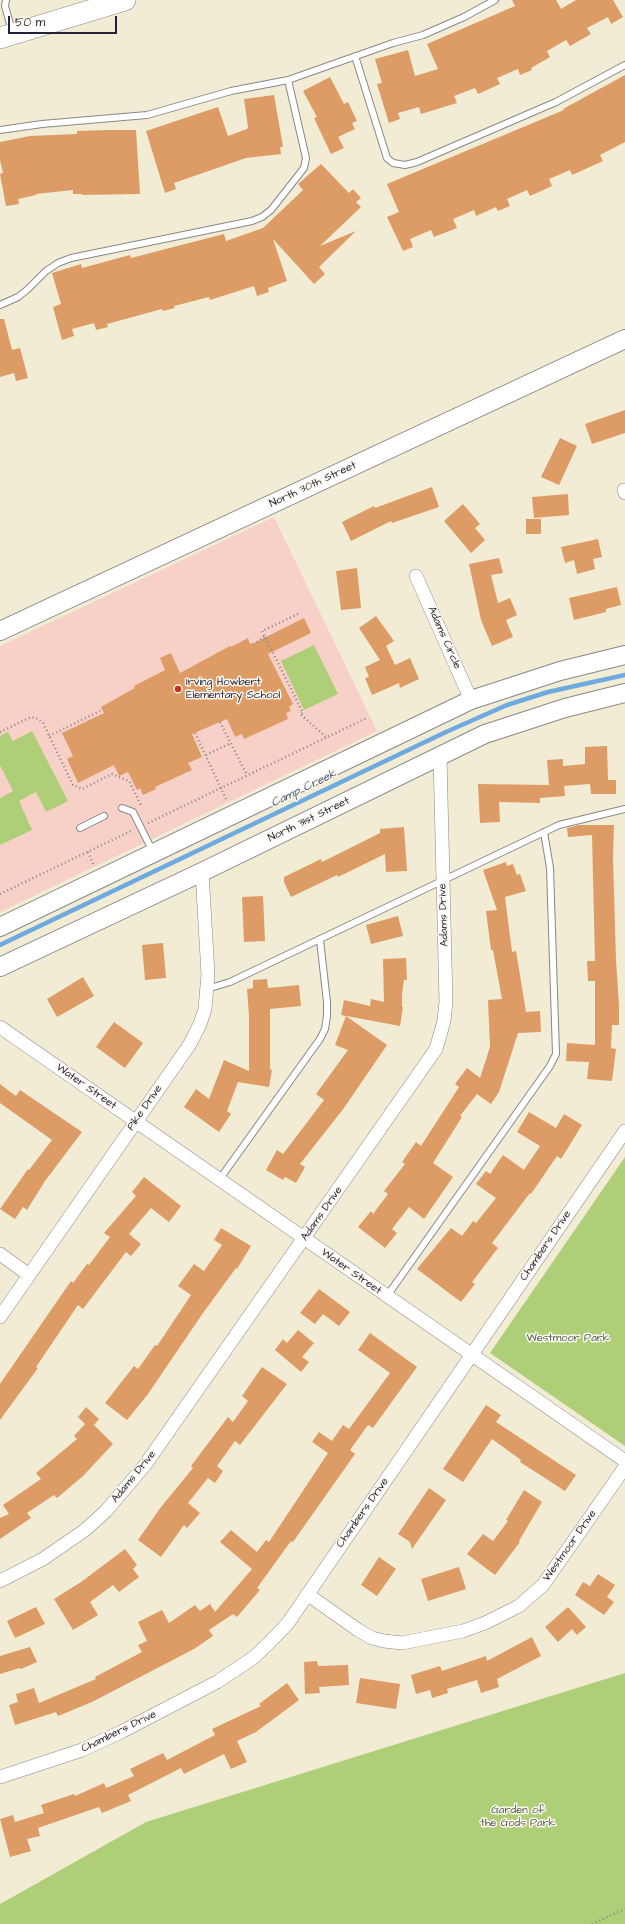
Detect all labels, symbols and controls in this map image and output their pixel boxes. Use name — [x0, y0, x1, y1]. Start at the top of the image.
scale bar — [10, 8, 119, 34]
text: 50 m — [15, 14, 45, 31]
street label: North 30th Street — [268, 459, 358, 511]
street label: Adams Circle — [424, 605, 464, 671]
place label: Irving Howbert Elementary School — [186, 676, 280, 702]
marker: Irving Howbert Elementary School — [173, 684, 183, 694]
water label: Camp Creek — [269, 767, 339, 811]
street label: North 31st Street — [266, 795, 352, 845]
street label: Adams Drive — [436, 883, 452, 947]
street label: Water Street — [53, 1061, 119, 1113]
street label: Pike Drive — [125, 1083, 165, 1133]
street label: Adams Drive — [298, 1184, 346, 1244]
street label: Chambers Drive — [518, 1208, 574, 1284]
street label: Water Street — [318, 1246, 384, 1298]
park label: Westmoor Park — [526, 1332, 610, 1346]
street label: Adams Drive — [109, 1448, 159, 1506]
street label: Chambers Drive — [334, 1476, 392, 1550]
street label: Westmoor Drive — [540, 1508, 600, 1584]
street label: Chambers Drive — [79, 1708, 159, 1756]
park label: Garden of the Gods Park — [480, 1804, 556, 1830]

